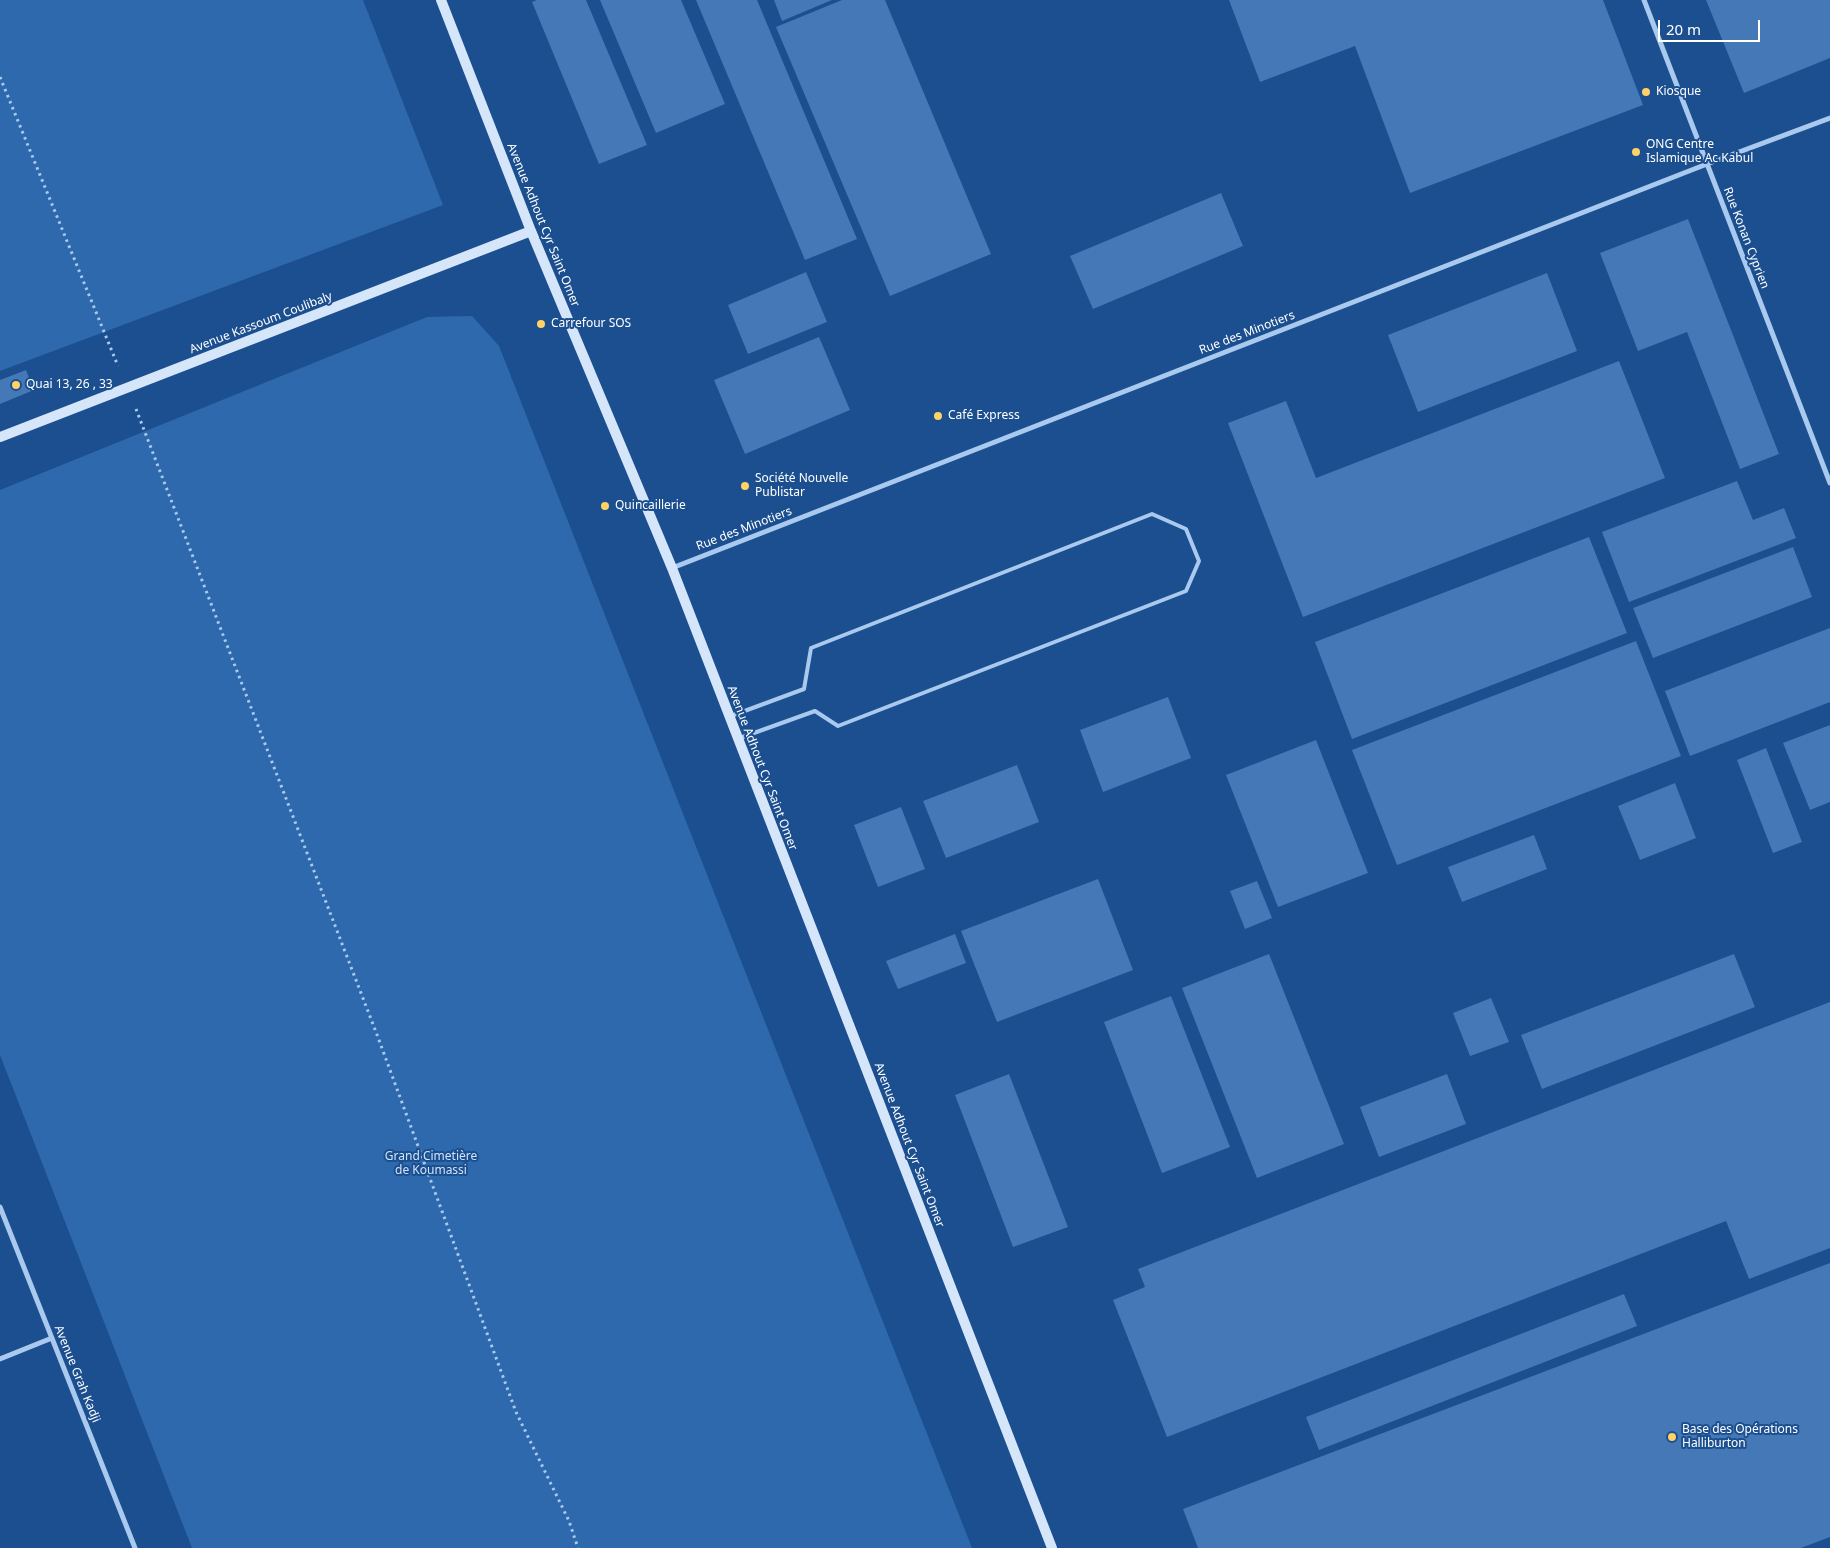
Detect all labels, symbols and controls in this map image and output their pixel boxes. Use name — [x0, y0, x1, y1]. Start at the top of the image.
scale bar — [1660, 10, 1762, 42]
text: 20 m — [1666, 19, 1701, 39]
place label: Kiosque — [1656, 85, 1701, 99]
marker: Kiosque — [1640, 86, 1652, 98]
place label: ONG Centre Islamique Ac Kabul — [1646, 138, 1753, 166]
street label: Avenue Adhout Cyr Saint Omer — [504, 141, 582, 309]
marker: ONG Centre Islamique Ac Kabul — [1630, 146, 1642, 158]
street label: Rue Konan Cyprien — [1720, 185, 1772, 291]
street label: Avenue Kassoum Coulibaly — [188, 289, 334, 357]
street label: Rue des Minotiers — [1197, 308, 1297, 358]
place label: Carrefour SOS — [551, 317, 631, 331]
marker: Carrefour SOS — [535, 318, 547, 330]
place label: Quai 13, 26 , 33 — [26, 378, 113, 392]
marker: Quai 13, 26 , 33 — [10, 379, 22, 391]
place label: Café Express — [948, 409, 1020, 423]
marker: Café Express — [932, 410, 944, 422]
place label: Société Nouvelle Publistar — [755, 472, 848, 500]
marker: Société Nouvelle Publistar — [739, 480, 751, 492]
place label: Quincaillerie — [615, 499, 686, 513]
marker: Quincaillerie — [599, 500, 611, 512]
street label: Rue des Minotiers — [694, 504, 794, 554]
street label: Avenue Adhout Cyr Saint Omer — [724, 684, 800, 852]
street label: Avenue Adhout Cyr Saint Omer — [871, 1061, 947, 1229]
park label: Grand Cimetière de Koumassi — [385, 1150, 477, 1178]
street label: Avenue Grah Kadji — [51, 1323, 103, 1425]
place label: Base des Opérations Halliburton — [1682, 1423, 1798, 1451]
marker: Base des Opérations Halliburton — [1666, 1431, 1678, 1443]

